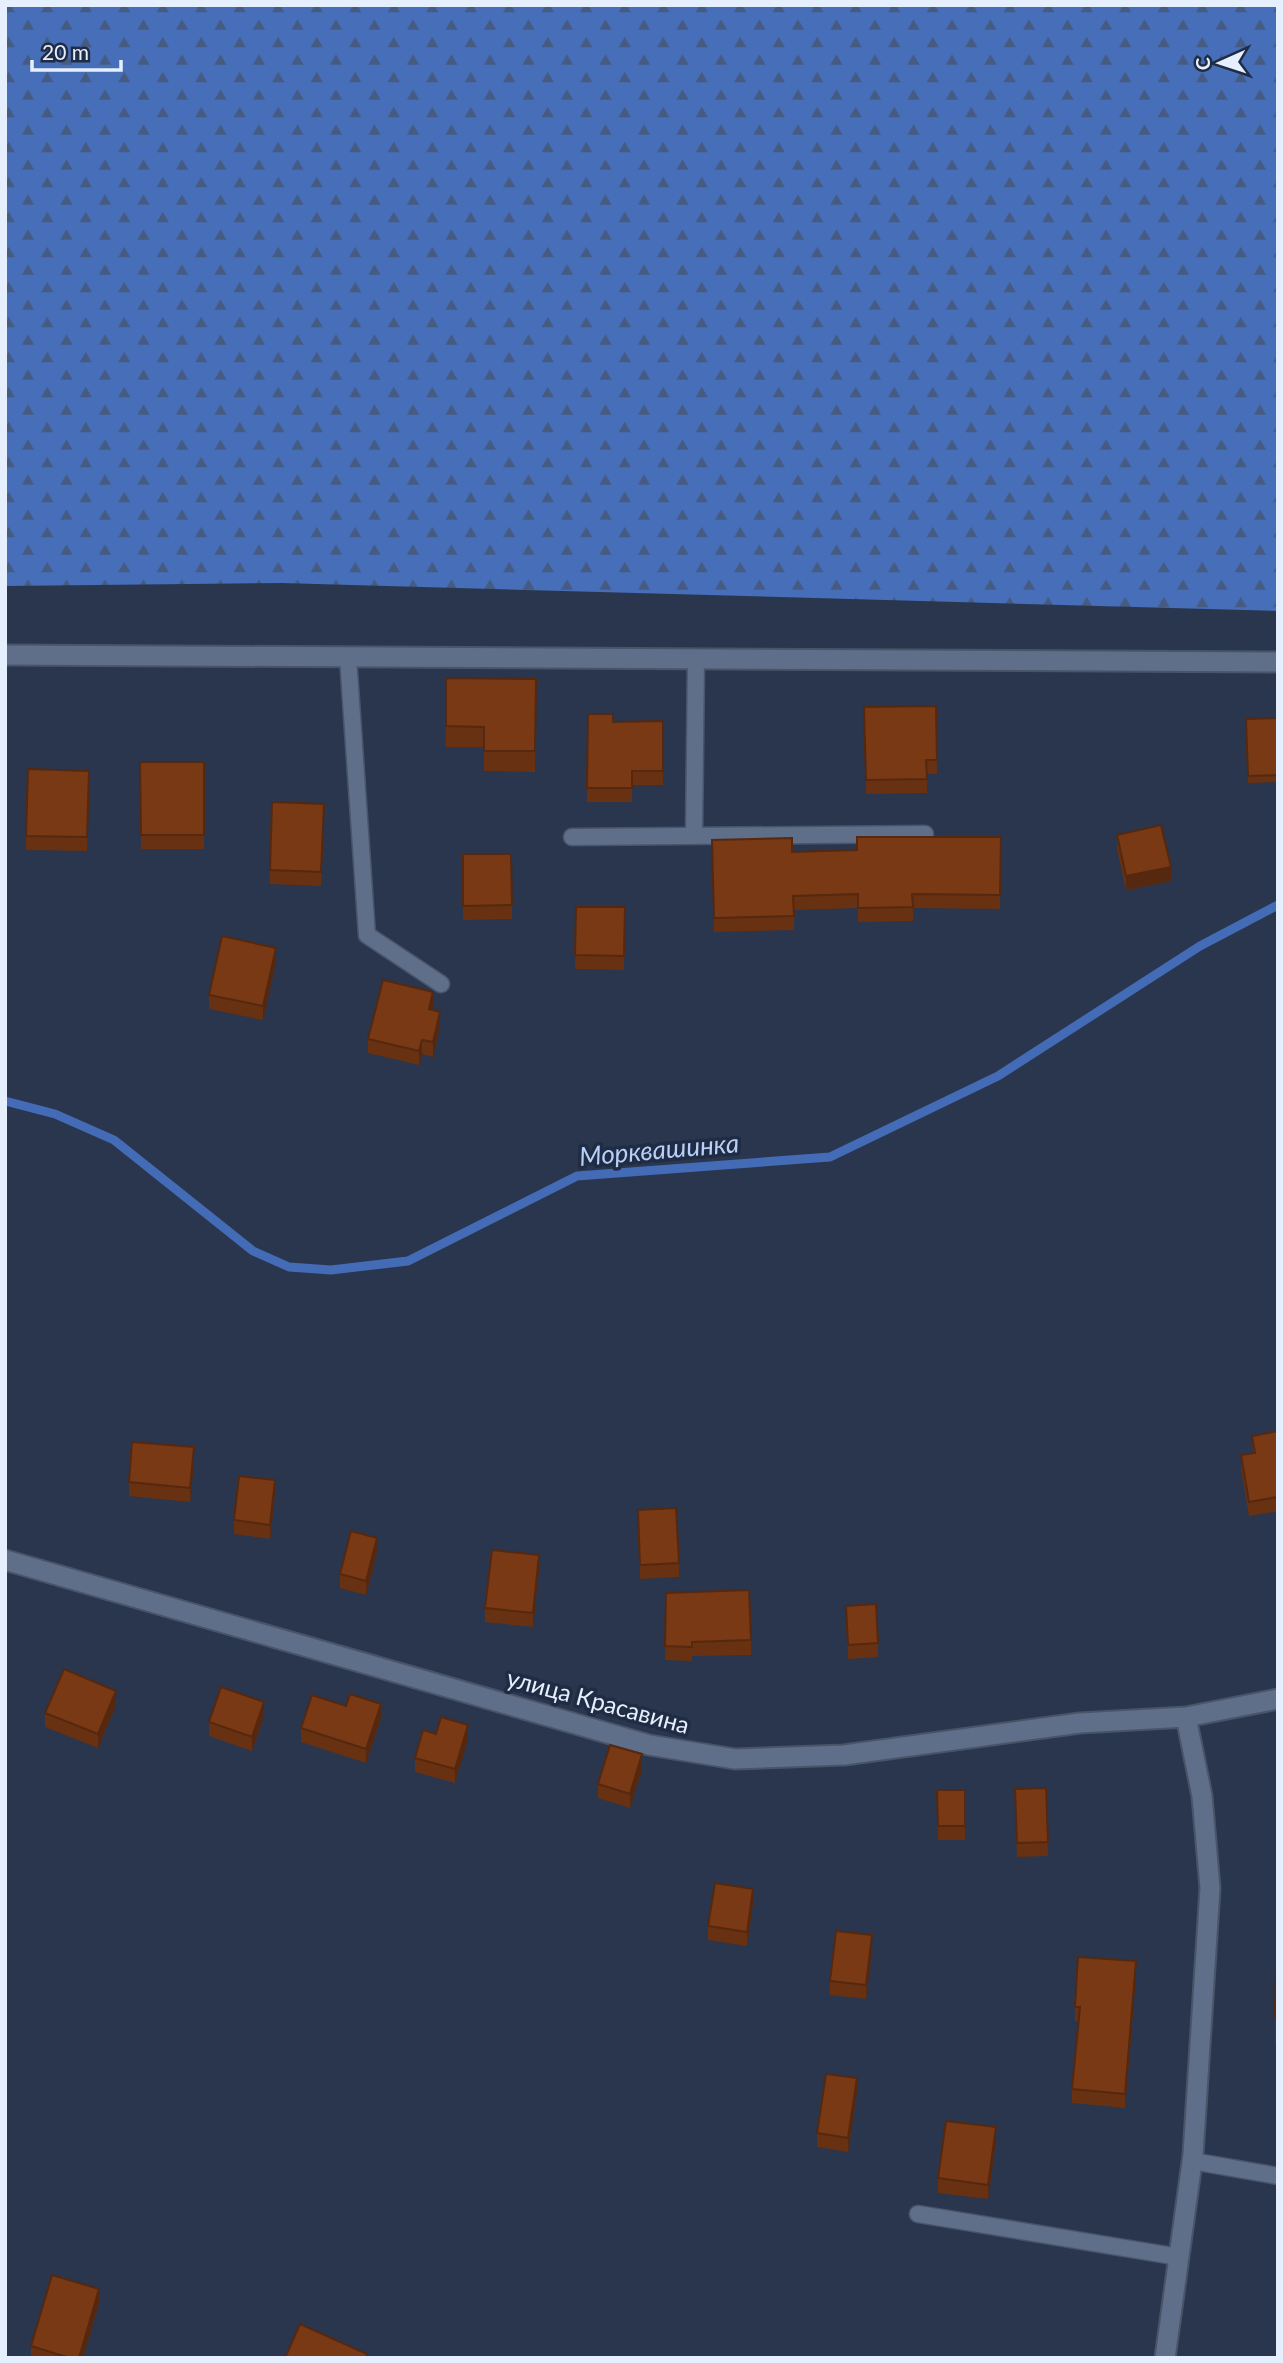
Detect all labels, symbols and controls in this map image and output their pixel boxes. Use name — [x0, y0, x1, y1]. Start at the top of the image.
scale bar — [32, 28, 121, 72]
north arrow — [1185, 28, 1255, 98]
text: 20 m — [42, 39, 89, 64]
text: С — [1191, 57, 1214, 71]
water label: Морквашинка — [578, 1126, 740, 1172]
street label: улица Красавина — [504, 1662, 693, 1739]

